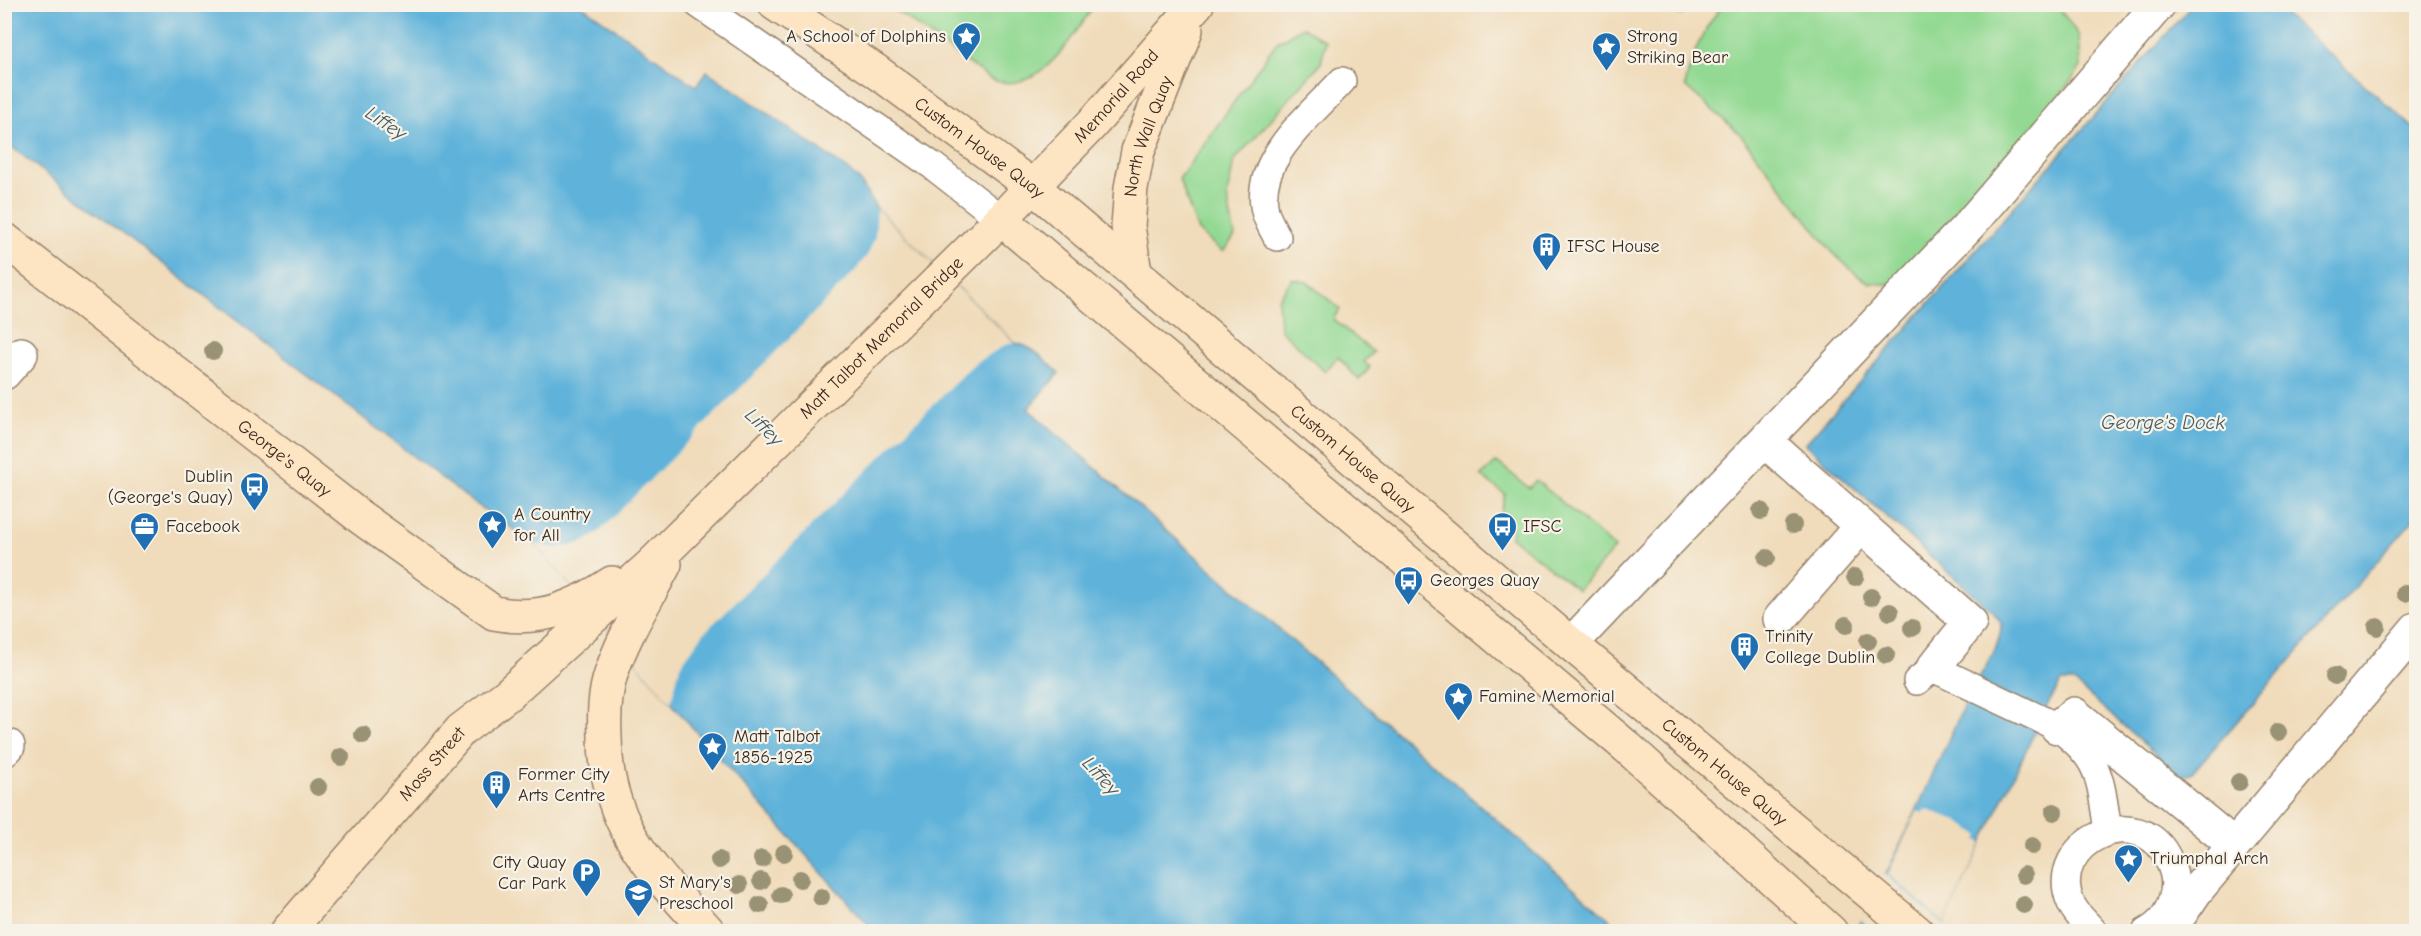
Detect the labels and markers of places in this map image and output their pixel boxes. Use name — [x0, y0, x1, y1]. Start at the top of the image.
place icon: A School of Dolphins — [951, 20, 983, 62]
place label: A School of Dolphins — [786, 26, 946, 47]
place label: Strong Striking Bear — [1627, 26, 1729, 68]
place icon: Strong Striking Bear — [1590, 30, 1622, 72]
building icon: IFSC House — [1530, 230, 1562, 272]
place label: IFSC House — [1567, 236, 1660, 257]
place label: Dublin (George's Quay) — [108, 466, 233, 508]
bus stop icon: Dublin (George's Quay) — [238, 470, 270, 512]
place label: A Country for All — [513, 504, 591, 546]
place icon: A Country for All — [477, 508, 509, 550]
office icon: Facebook — [129, 510, 161, 552]
bus stop icon: IFSC — [1486, 510, 1518, 552]
place label: Facebook — [166, 516, 240, 537]
place label: IFSC — [1523, 516, 1561, 537]
bus stop icon: Georges Quay — [1393, 564, 1425, 606]
place label: Georges Quay — [1430, 570, 1540, 591]
place label: Trinity College Dublin — [1765, 626, 1875, 668]
building icon: Trinity College Dublin — [1728, 630, 1760, 672]
place icon: Famine Memorial — [1442, 680, 1474, 722]
place label: Famine Memorial — [1479, 686, 1615, 707]
place label: Matt Talbot 1856-1925 — [734, 726, 821, 768]
place icon: Matt Talbot 1856-1925 — [697, 730, 729, 772]
place label: Former City Arts Centre — [518, 764, 610, 806]
building icon: Former City Arts Centre — [481, 768, 513, 810]
place icon: Triumphal Arch — [2113, 842, 2145, 884]
place label: Triumphal Arch — [2150, 848, 2269, 869]
place label: City Quay Car Park — [492, 852, 567, 894]
parking icon: City Quay Car Park — [571, 856, 603, 898]
place label: St Mary's Preschool — [659, 872, 734, 914]
school or university icon: St Mary's Preschool — [622, 876, 654, 918]

